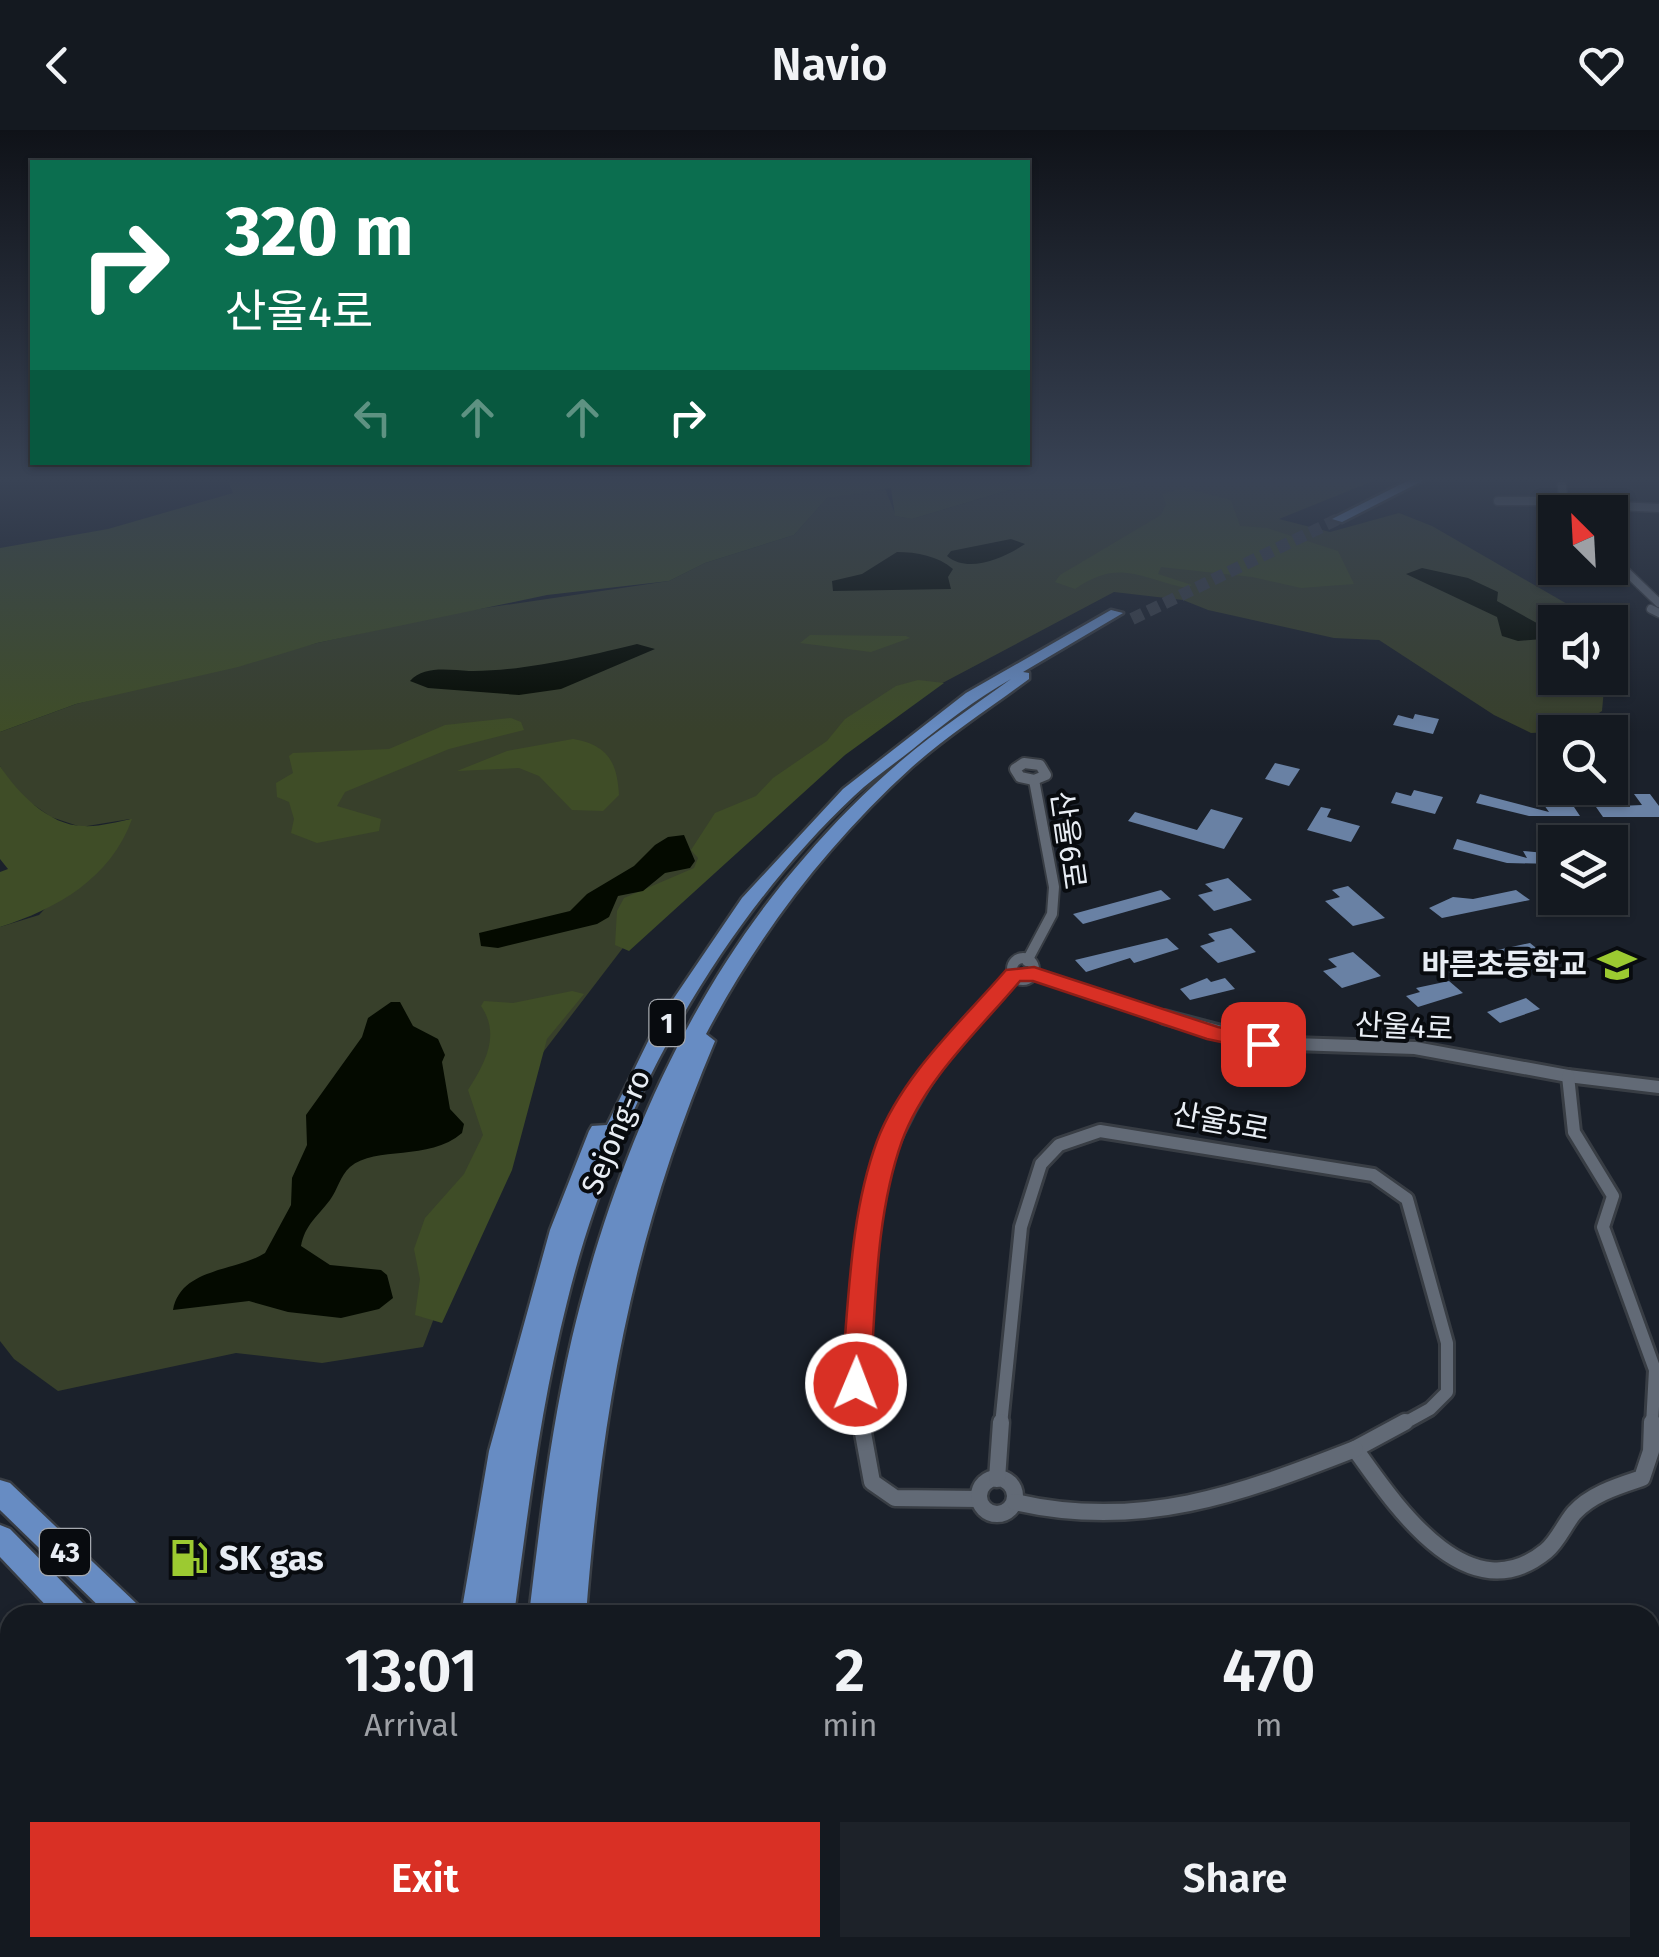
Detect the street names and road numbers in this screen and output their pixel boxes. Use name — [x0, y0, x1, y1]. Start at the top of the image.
street label: 산울6로 — [1043, 789, 1093, 891]
road number: 1 — [650, 1000, 684, 1046]
street label: 산울4로 — [1354, 1006, 1454, 1048]
street label: Sejong-ro — [574, 1064, 658, 1200]
street label: 산울5로 — [1170, 1096, 1272, 1148]
road number: 43 — [40, 1529, 90, 1575]

